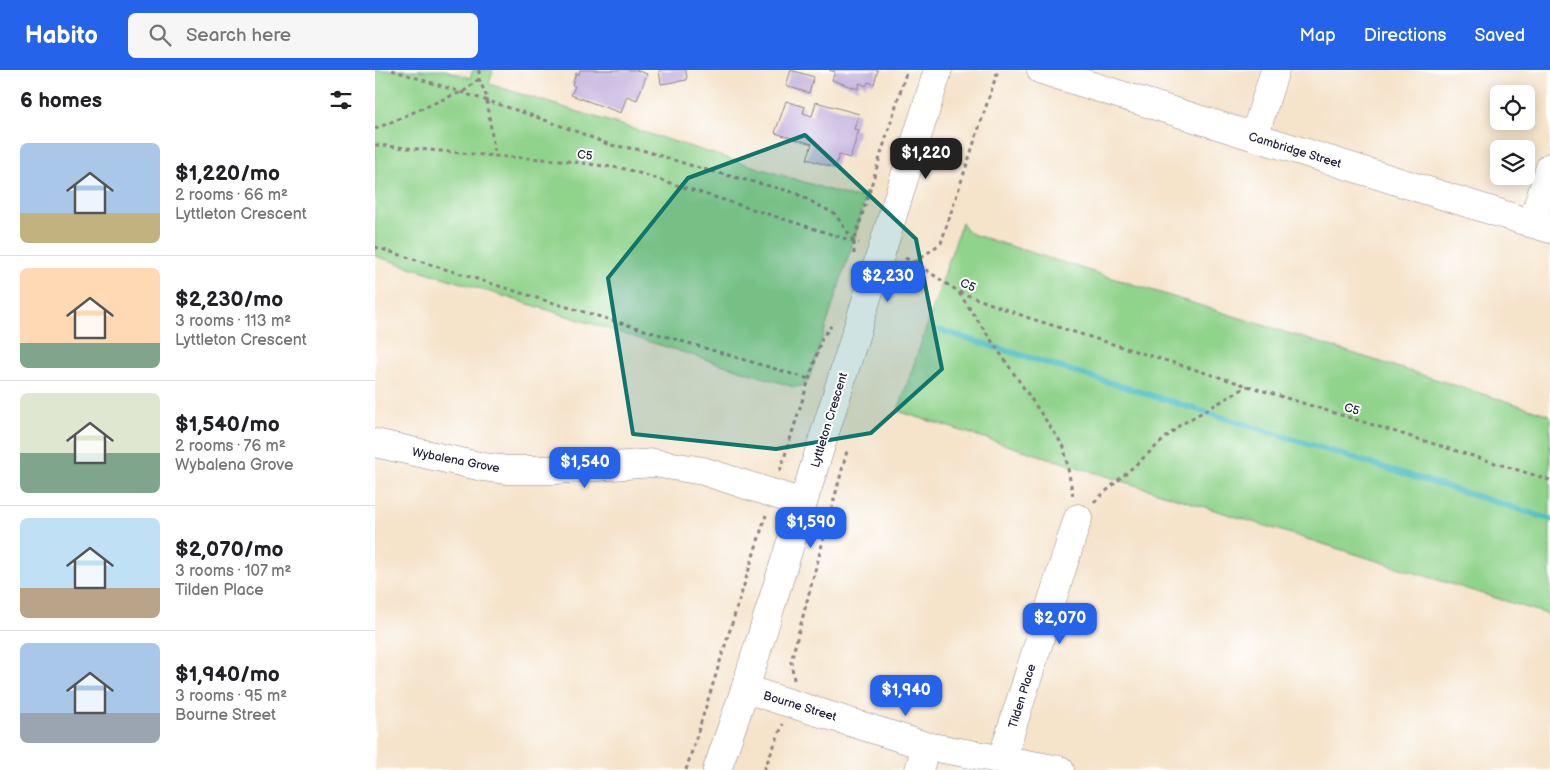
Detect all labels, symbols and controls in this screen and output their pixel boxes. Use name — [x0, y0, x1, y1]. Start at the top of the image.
search box — [128, 13, 478, 58]
text: Habito — [25, 21, 98, 50]
icon: search — [146, 21, 174, 49]
text: Search here — [186, 24, 291, 47]
text: Map — [1300, 25, 1336, 46]
text: Directions — [1364, 25, 1446, 46]
text: Saved — [1474, 25, 1525, 46]
map controls — [1490, 85, 1535, 185]
button: locate — [1490, 85, 1535, 130]
icon: filters — [327, 86, 355, 114]
text: 6 homes — [20, 88, 102, 113]
street label: Cambridge Street — [1247, 129, 1343, 172]
pin: $1,220 — [885, 138, 967, 180]
button: layers — [1490, 140, 1535, 185]
text: $1,220 — [901, 144, 951, 163]
street label: C5 — [576, 147, 594, 164]
text: $1,220/mo — [175, 161, 280, 186]
icon: home — [60, 163, 120, 223]
text: 2 rooms · 66 m² — [175, 186, 288, 205]
text: Lyttleton Crescent — [175, 205, 307, 224]
pin: $2,230 — [847, 260, 929, 303]
text: $2,230 — [862, 267, 914, 286]
street label: C5 — [958, 275, 978, 295]
text: $2,230/mo — [175, 287, 283, 312]
icon: home — [60, 288, 120, 348]
text: 3 rooms · 113 m² — [175, 312, 291, 331]
text: Lyttleton Crescent — [175, 331, 307, 350]
street label: Lyttleton Crescent — [808, 370, 851, 470]
street label: C5 — [1342, 400, 1362, 419]
text: $1,540/mo — [175, 412, 280, 437]
icon: home — [60, 413, 120, 473]
text: 2 rooms · 76 m² — [175, 437, 286, 456]
street label: Wybalena Grove — [411, 445, 501, 476]
pin: $1,540 — [544, 446, 626, 489]
text: $1,540 — [560, 453, 610, 472]
text: Wybalena Grove — [175, 456, 294, 475]
pin: $1,590 — [770, 506, 852, 549]
text: $1,590 — [786, 513, 836, 532]
text: $2,070/mo — [175, 537, 284, 562]
icon: home — [60, 538, 120, 598]
text: 3 rooms · 107 m² — [175, 562, 291, 581]
text: Tilden Place — [175, 581, 264, 600]
pin: $2,070 — [1019, 602, 1101, 645]
text: $2,070 — [1034, 609, 1086, 628]
text: $1,940/mo — [175, 662, 280, 687]
street label: Tilden Place — [1006, 662, 1039, 730]
icon: home — [60, 663, 120, 723]
pin: $1,940 — [865, 674, 947, 717]
text: $1,940 — [881, 681, 931, 700]
text: 3 rooms · 95 m² — [175, 687, 287, 706]
street label: Bourne Street — [761, 688, 839, 725]
text: Bourne Street — [175, 706, 276, 725]

